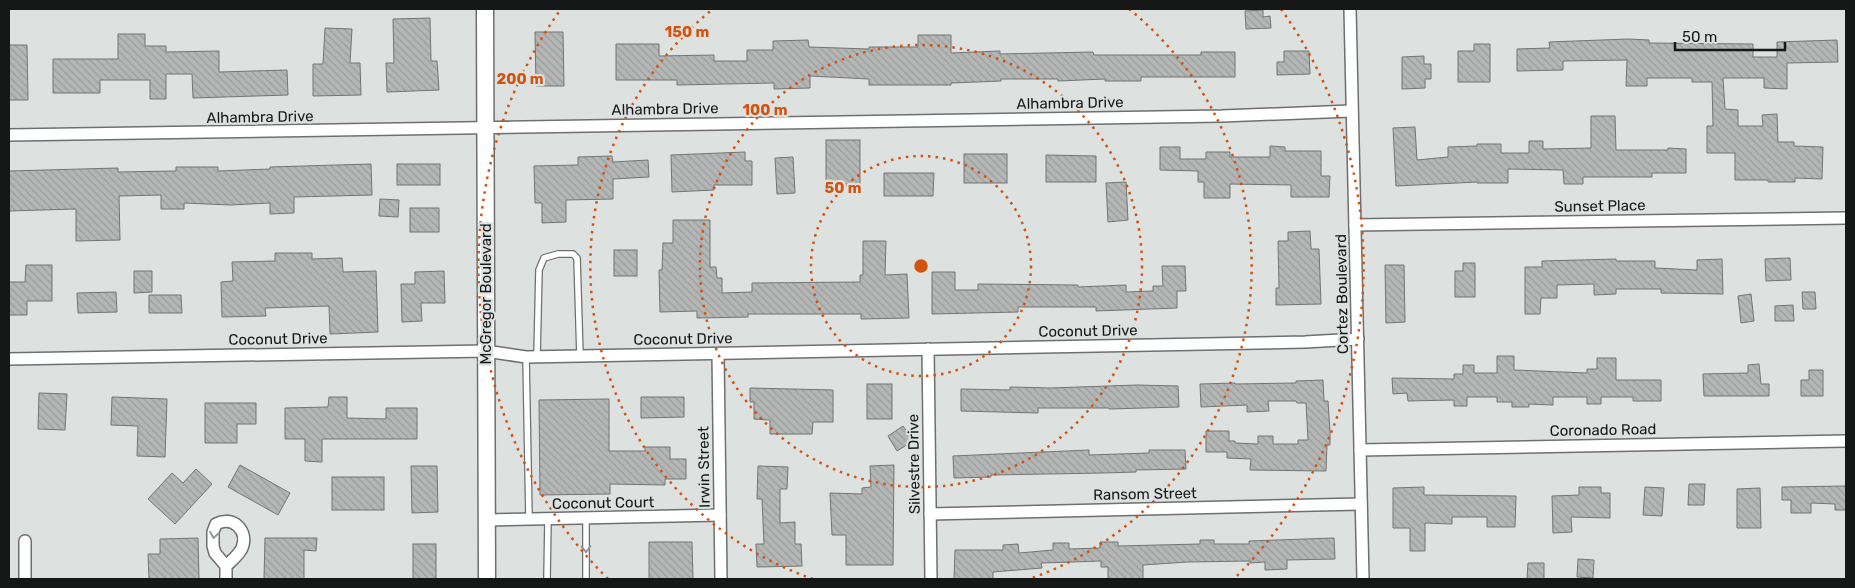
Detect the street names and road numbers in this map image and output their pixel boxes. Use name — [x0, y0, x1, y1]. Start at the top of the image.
street label: Alhambra Drive — [1016, 93, 1124, 113]
street label: Alhambra Drive — [611, 99, 719, 119]
street label: Alhambra Drive — [206, 107, 314, 127]
street label: Sunset Place — [1554, 196, 1646, 216]
street label: McGregor Boulevard — [477, 223, 495, 365]
street label: Cortez Boulevard — [1332, 234, 1352, 354]
street label: Coconut Drive — [1038, 321, 1138, 341]
street label: Coconut Drive — [228, 329, 328, 349]
street label: Coconut Drive — [633, 329, 733, 349]
street label: Silvestre Drive — [904, 414, 924, 514]
street label: Coronado Road — [1549, 420, 1657, 440]
street label: Irwin Street — [694, 426, 714, 508]
street label: Ransom Street — [1093, 484, 1197, 504]
street label: Coconut Court — [552, 493, 654, 513]

